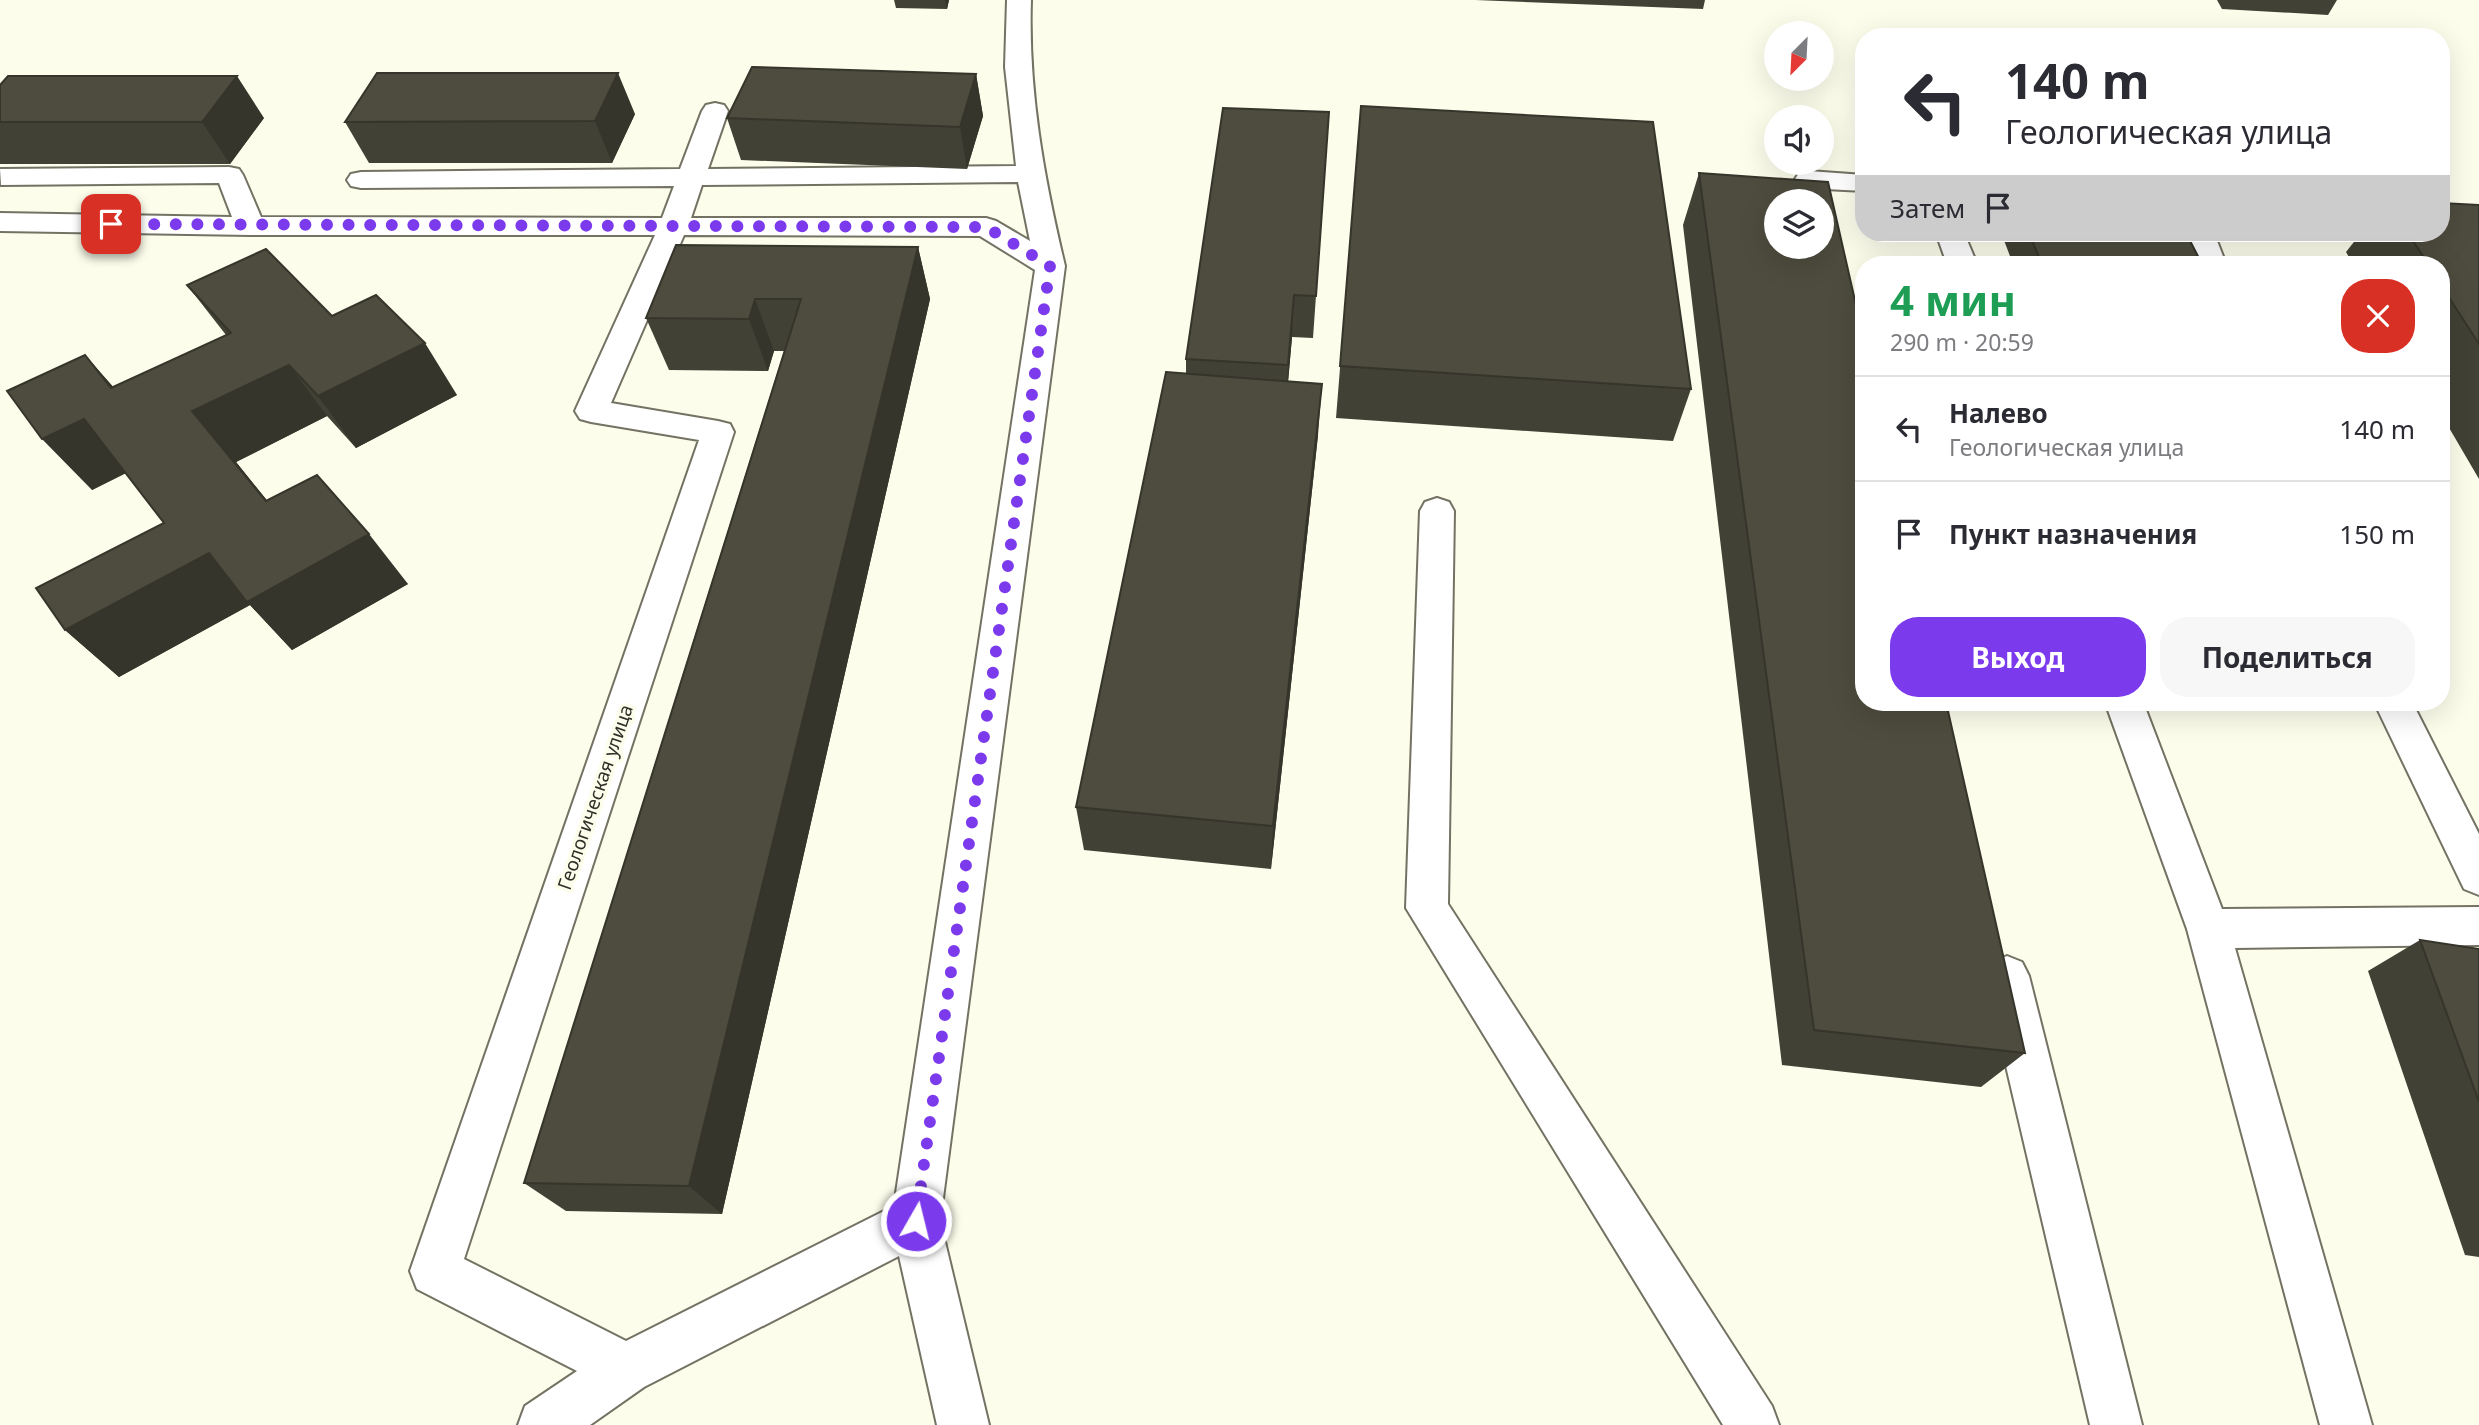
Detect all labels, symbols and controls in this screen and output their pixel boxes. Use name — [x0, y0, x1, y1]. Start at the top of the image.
north arrow — [1764, 21, 1834, 91]
map controls — [1764, 21, 1834, 259]
text: 140 m — [2005, 47, 2150, 113]
icon: left — [1890, 56, 1981, 147]
button: sound — [1764, 105, 1834, 175]
text: Геологическая улица — [2005, 110, 2332, 153]
button: layers — [1764, 189, 1834, 259]
icon: arrive — [1979, 189, 2017, 227]
text: Затем — [1890, 190, 1965, 226]
pin — [81, 194, 141, 254]
icon: arrive — [92, 205, 130, 243]
text: 4 мин — [1890, 271, 2016, 328]
button: close — [2341, 279, 2415, 353]
text: 290 m · 20:59 — [1890, 326, 2034, 358]
text: Налево — [1949, 395, 2048, 431]
icon: left — [1890, 410, 1928, 448]
text: 140 m — [2339, 411, 2415, 447]
text: Геологическая улица — [1949, 431, 2184, 463]
icon: arrive — [1890, 515, 1928, 553]
text: Пункт назначения — [1949, 516, 2197, 552]
text: 150 m — [2339, 516, 2415, 552]
button: Выход — [1890, 617, 2146, 697]
button: Поделиться — [2160, 617, 2415, 697]
street label: Геологическая улица — [551, 701, 639, 893]
position arrow — [879, 1184, 953, 1258]

